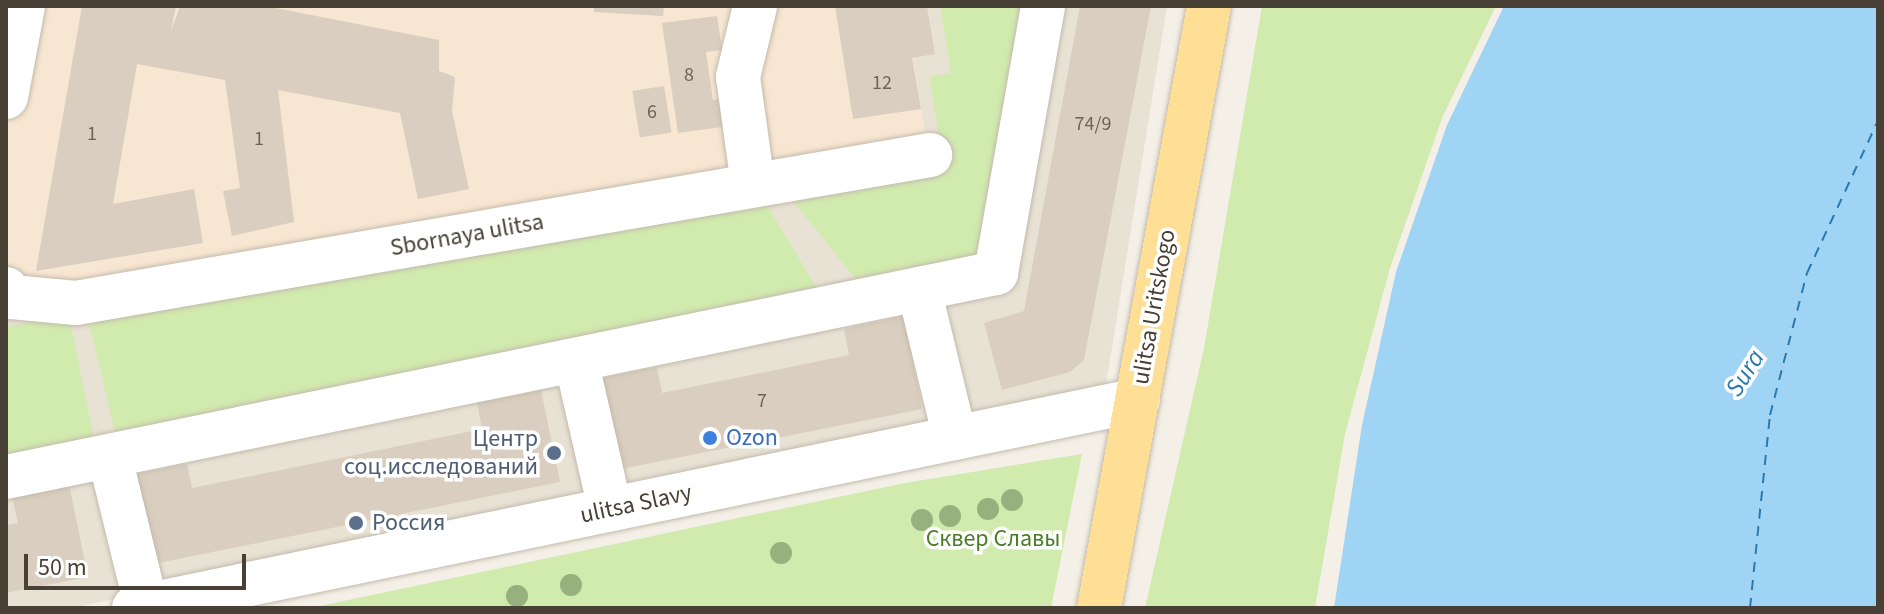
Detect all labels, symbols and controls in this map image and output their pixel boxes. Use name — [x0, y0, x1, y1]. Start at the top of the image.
house number: 8 — [684, 63, 694, 87]
house number: 12 — [872, 71, 892, 95]
house number: 6 — [647, 100, 657, 124]
house number: 74/9 — [1075, 112, 1111, 136]
house number: 1 — [87, 122, 97, 146]
house number: 1 — [254, 127, 264, 151]
street label: Sbornaya ulitsa — [388, 207, 546, 263]
street label: ulitsa Uritskogo — [1126, 227, 1182, 387]
water label: Sura — [1719, 344, 1771, 402]
house number: 7 — [757, 389, 767, 413]
place label: Ozon — [726, 424, 778, 452]
place label: Центр соц.исследований — [344, 425, 538, 481]
marker: Ozon — [701, 429, 719, 447]
marker: Центр соц.исследований — [545, 444, 563, 462]
street label: ulitsa Slavy — [578, 478, 694, 530]
place label: Россия — [372, 509, 445, 537]
marker: Россия — [347, 514, 365, 532]
park label: Сквер Славы — [926, 525, 1060, 553]
scale bar — [28, 538, 250, 588]
text: 50 m — [38, 550, 87, 585]

